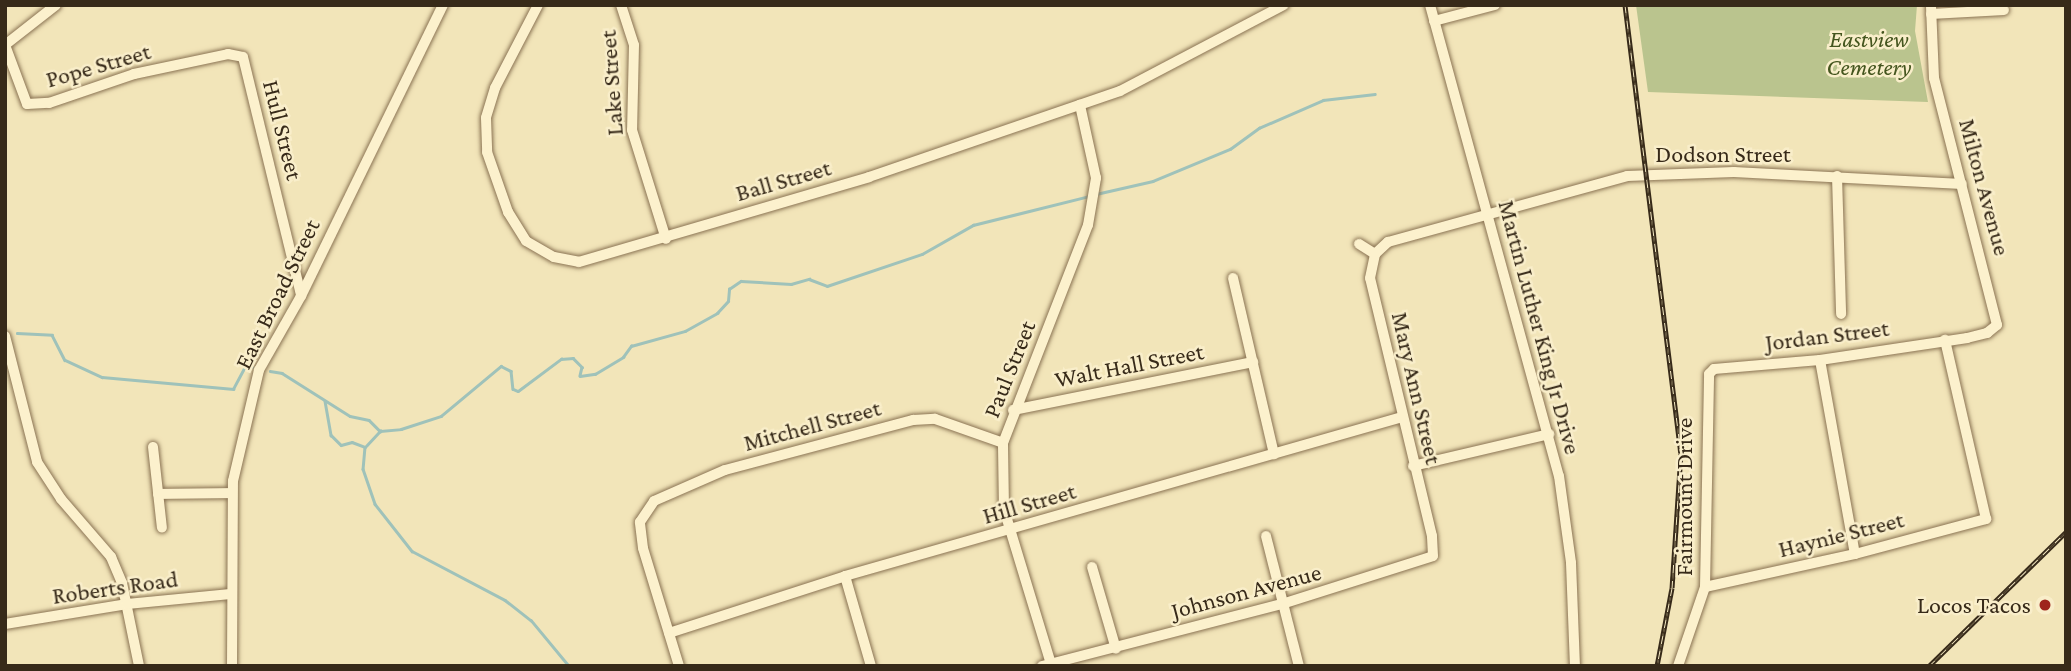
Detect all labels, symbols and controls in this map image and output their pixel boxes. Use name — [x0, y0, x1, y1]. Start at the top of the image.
park label: Eastview Cemetery — [1827, 25, 1911, 81]
street label: Lake Street — [593, 29, 629, 137]
street label: Pope Street — [42, 36, 154, 94]
street label: Hull Street — [257, 77, 309, 183]
street label: Milton Avenue — [1953, 116, 2017, 258]
street label: Dodson Street — [1655, 140, 1791, 168]
street label: Ball Street — [732, 153, 834, 207]
street label: Martin Luther King Jr Drive — [1492, 197, 1588, 457]
street label: East Broad Street — [228, 214, 326, 374]
street label: Mary Ann Street — [1385, 309, 1449, 467]
street label: Jordan Street — [1764, 313, 1890, 357]
street label: Paul Street — [976, 316, 1042, 422]
street label: Walt Hall Street — [1052, 336, 1206, 394]
street label: Mitchell Street — [740, 393, 884, 457]
street label: Fairmount Drive — [1670, 418, 1698, 576]
street label: Hill Street — [979, 476, 1079, 530]
street label: Haynie Street — [1775, 505, 1907, 563]
street label: Johnson Avenue — [1168, 557, 1324, 625]
street label: Roberts Road — [50, 564, 180, 610]
place label: Locos Tacos — [1917, 591, 2031, 619]
marker: Locos Tacos — [2037, 597, 2053, 613]

